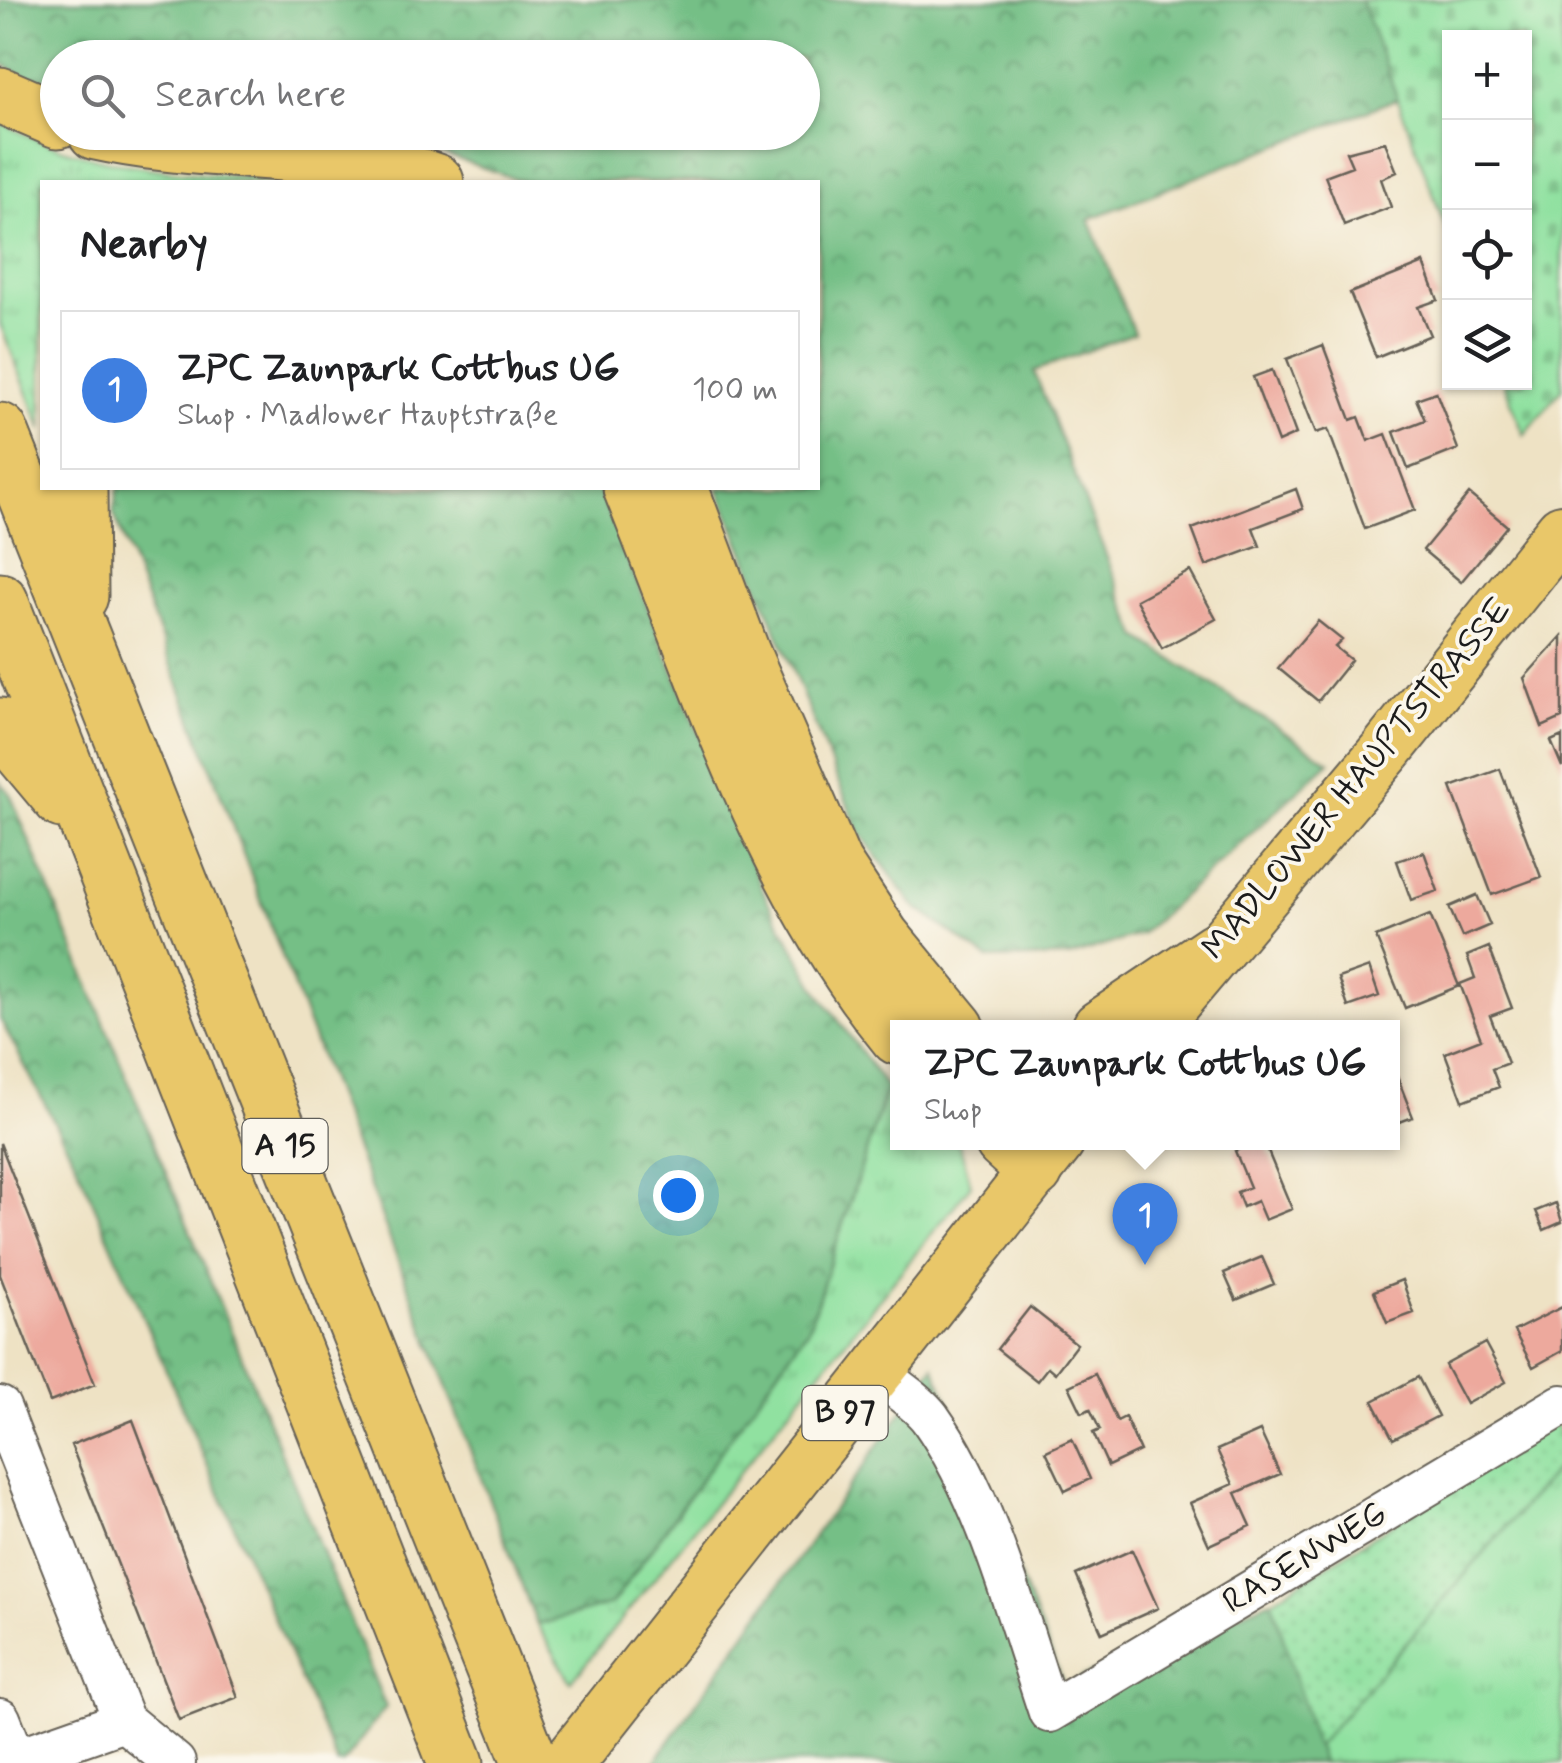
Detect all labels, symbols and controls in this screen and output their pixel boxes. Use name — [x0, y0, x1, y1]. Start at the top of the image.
map controls — [1442, 30, 1532, 390]
button: + — [1442, 30, 1532, 120]
search box — [40, 40, 820, 150]
icon: search — [75, 68, 130, 123]
text: Search here — [155, 71, 346, 120]
button: − — [1442, 120, 1532, 210]
button: locate — [1442, 210, 1532, 300]
text: Nearby — [80, 218, 208, 273]
button: layers — [1442, 300, 1532, 390]
text: ZPC Zaunpark Cottbus UG — [177, 345, 619, 394]
text: 1 — [107, 369, 122, 411]
text: 100 m — [692, 369, 778, 411]
text: Shop · Madlower Hauptstraße — [177, 394, 558, 436]
street label: MADLOWER HAUPTSTRASSE — [1192, 588, 1522, 970]
popup — [890, 1020, 1400, 1150]
text: ZPC Zaunpark Cottbus UG — [924, 1040, 1366, 1089]
text: Shop — [924, 1089, 983, 1131]
road number: A 15 — [242, 1119, 328, 1173]
your location — [653, 1170, 704, 1221]
pin: 1 — [1112, 1182, 1178, 1265]
road number: B 97 — [802, 1386, 888, 1440]
street label: RASENWEG — [1214, 1491, 1396, 1625]

